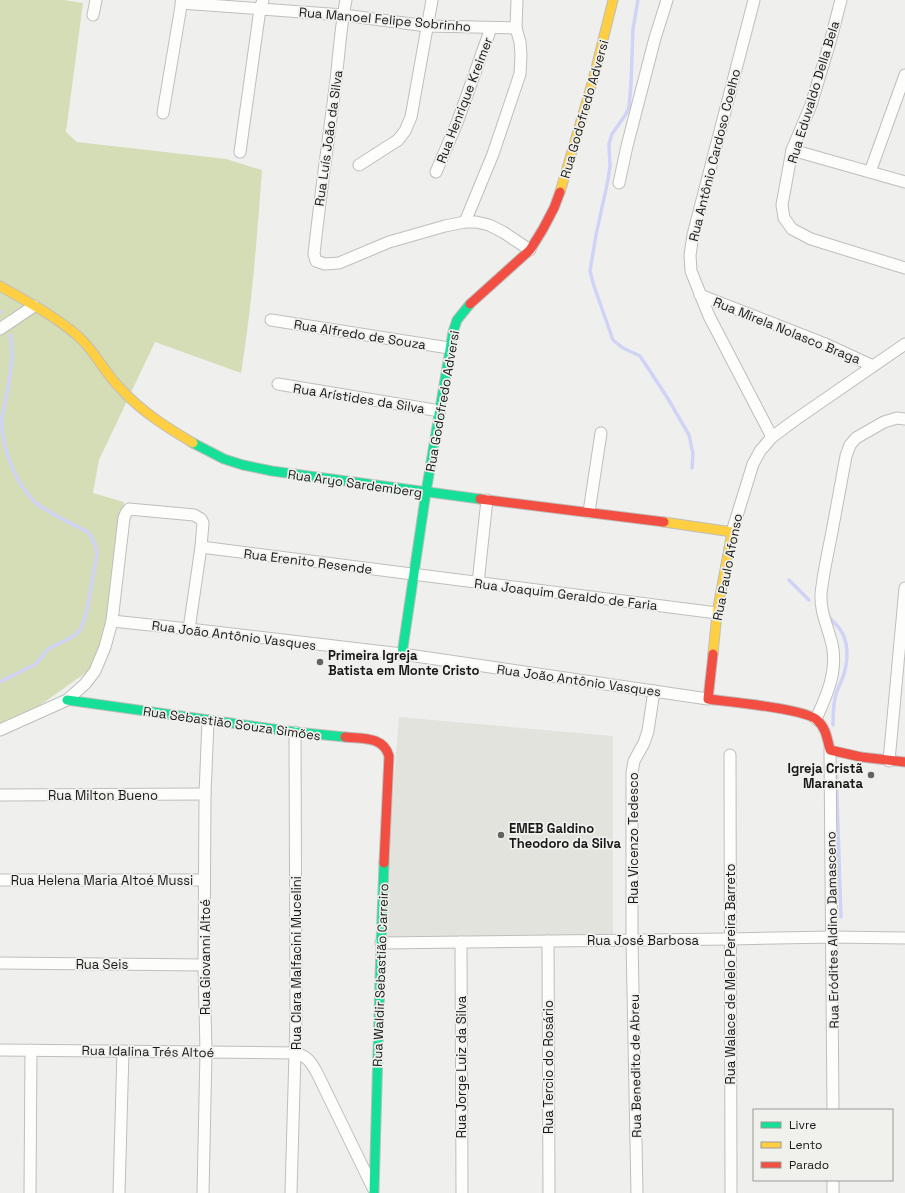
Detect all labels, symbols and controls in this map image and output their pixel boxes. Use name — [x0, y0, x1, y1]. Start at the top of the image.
street label: Rua Manoel Felipe Sobrinho — [298, 4, 472, 35]
street label: Rua Eduvaldo Della Bela — [784, 18, 843, 166]
street label: Rua Henrique Kreimer — [433, 35, 496, 166]
street label: Rua Godofredo Adversi — [557, 38, 612, 180]
street label: Rua Antônio Cardoso Coelho — [685, 67, 744, 243]
street label: Rua Luís João da Silva — [311, 68, 347, 207]
street label: Rua Mirela Nolasco Braga — [711, 293, 863, 368]
street label: Rua Alfredo de Souza — [293, 316, 428, 353]
street label: Rua Godofredo Adversi — [422, 329, 463, 473]
street label: Rua Arístides da Silva — [292, 380, 426, 417]
street label: Rua Aryo Sardemberg — [287, 466, 423, 501]
street label: Rua Paulo Afonso — [709, 512, 746, 622]
street label: Rua Erenito Resende — [243, 545, 373, 578]
street label: Rua Joaquim Geraldo de Faria — [473, 575, 659, 614]
street label: Rua João Antônio Vasques — [151, 617, 317, 654]
place label: Primeira Igreja Batista em Monte Cristo — [328, 647, 479, 679]
marker: Primeira Igreja Batista em Monte Cristo — [315, 657, 325, 667]
street label: Rua João Antônio Vasques — [496, 661, 662, 700]
street label: Rua Sebastião Souza Simões — [142, 703, 322, 744]
place label: Igreja Cristã Maranata — [787, 760, 863, 792]
marker: Igreja Cristã Maranata — [866, 770, 876, 780]
street label: Rua Vicenzo Tedesco — [625, 772, 642, 904]
street label: Rua Milton Bueno — [48, 787, 158, 804]
place label: EMEB Galdino Theodoro da Silva — [509, 820, 621, 852]
marker: EMEB Galdino Theodoro da Silva — [496, 830, 506, 840]
street label: Rua Eródites Aldino Damasceno — [822, 831, 843, 1029]
street label: Rua Walace de Melo Pereira Barreto — [722, 863, 739, 1085]
street label: Rua Helena Maria Altoé Mussi — [11, 872, 193, 889]
street label: Rua Clara Malfacini Mucelini — [288, 876, 305, 1050]
street label: Rua Waldir Sebastião Carreiro — [369, 883, 392, 1067]
street label: Rua Giovanni Altoé — [197, 899, 214, 1015]
street label: Rua José Barbosa — [587, 932, 699, 949]
street label: Rua Seis — [76, 956, 128, 973]
street label: Rua Benedito de Abreu — [626, 994, 645, 1138]
street label: Rua Jorge Luiz da Silva — [453, 995, 470, 1138]
street label: Rua Tercio do Rosário — [540, 1000, 557, 1134]
street label: Rua Idalina Trés Altoé — [81, 1042, 214, 1061]
legend — [753, 1109, 893, 1181]
text: Livre — [789, 1117, 816, 1133]
text: Lento — [789, 1137, 823, 1153]
text: Parado — [789, 1157, 829, 1173]

